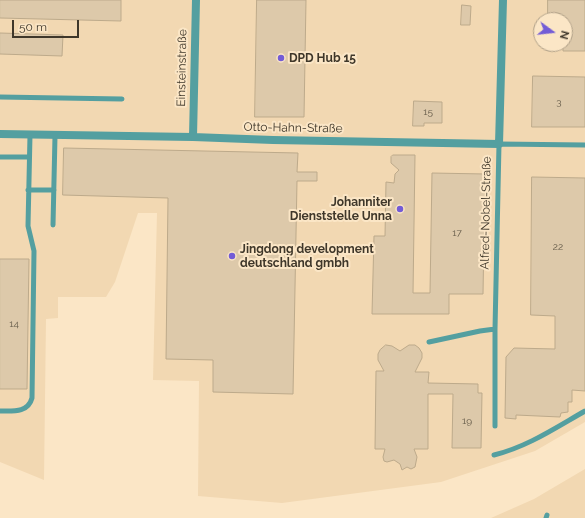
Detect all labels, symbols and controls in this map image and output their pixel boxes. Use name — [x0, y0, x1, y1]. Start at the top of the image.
scale bar — [14, 12, 81, 38]
north arrow — [533, 12, 573, 52]
text: 50 m — [19, 20, 47, 34]
street label: Einsteinstraße — [174, 29, 190, 107]
text: N — [557, 29, 571, 41]
place label: DPD Hub 15 — [289, 51, 356, 65]
marker: DPD Hub 15 — [276, 53, 286, 63]
house number: 3 — [556, 96, 562, 108]
house number: 15 — [423, 106, 433, 118]
street label: Otto-Hahn-Straße — [243, 120, 343, 136]
street label: Alfred-Nobel-Straße — [478, 156, 494, 270]
place label: Johanniter Dienststelle Unna — [290, 195, 392, 223]
marker: Johanniter Dienststelle Unna — [395, 204, 405, 214]
house number: 17 — [452, 227, 462, 239]
house number: 22 — [553, 241, 563, 253]
place label: Jingdong development deutschland gmbh — [240, 242, 374, 270]
marker: Jingdong development deutschland gmbh — [227, 251, 237, 261]
house number: 14 — [9, 318, 19, 330]
house number: 19 — [462, 415, 472, 427]

